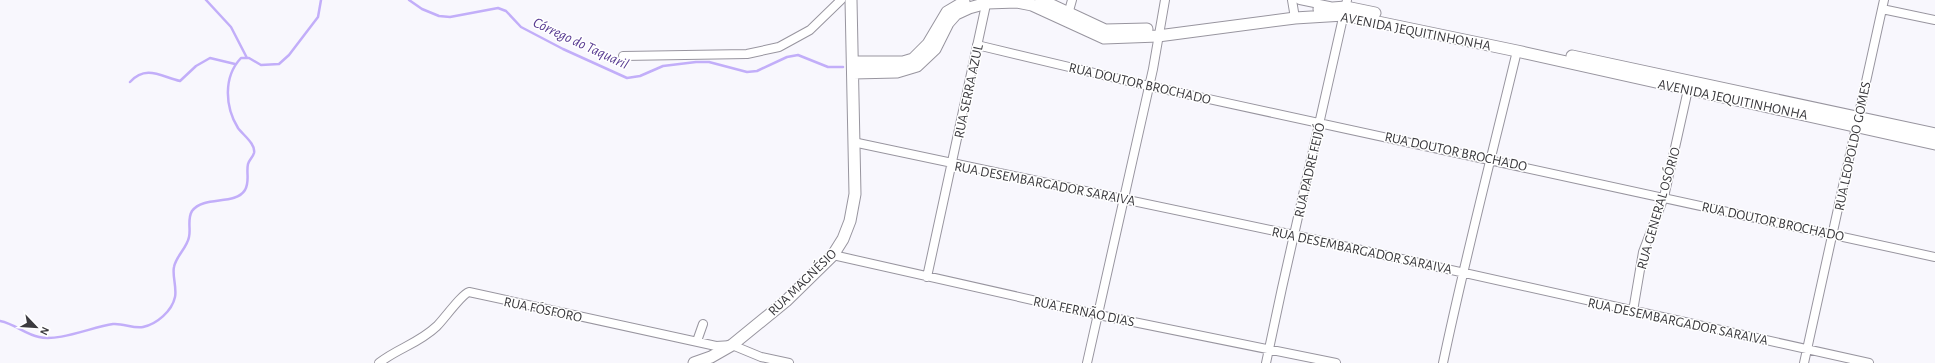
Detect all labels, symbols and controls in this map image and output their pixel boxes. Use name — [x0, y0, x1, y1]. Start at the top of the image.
street label: AVENIDA JEQUITINHONHA — [1339, 11, 1492, 53]
water label: Córrego do Taquaril — [531, 15, 631, 72]
street label: RUA SERRA AZUL — [952, 43, 986, 140]
street label: RUA DOUTOR BROCHADO — [1067, 61, 1212, 107]
street label: AVENIDA JEQUITINHONHA — [1657, 77, 1809, 123]
street label: RUA LEOPOLDO GOMES — [1832, 80, 1874, 212]
street label: RUA PADRE FEIJÓ — [1289, 121, 1328, 219]
street label: RUA DOUTOR BROCHADO — [1383, 130, 1528, 174]
street label: RUA GENERAL OSÓRIO — [1632, 145, 1683, 271]
street label: RUA DESEMBARGADOR SARAIVA — [953, 160, 1137, 208]
street label: RUA DOUTOR BROCHADO — [1700, 200, 1845, 244]
street label: RUA DESEMBARGADOR SARAIVA — [1270, 225, 1453, 277]
street label: RUA MAGNÉSIO — [764, 245, 840, 319]
street label: RUA FÓSFORO — [502, 292, 584, 325]
street label: RUA FERNÃO DIAS — [1032, 292, 1136, 330]
street label: RUA DESEMBARGADOR SARAIVA — [1586, 296, 1769, 348]
north arrow — [16, 307, 56, 347]
text: N — [38, 325, 51, 337]

